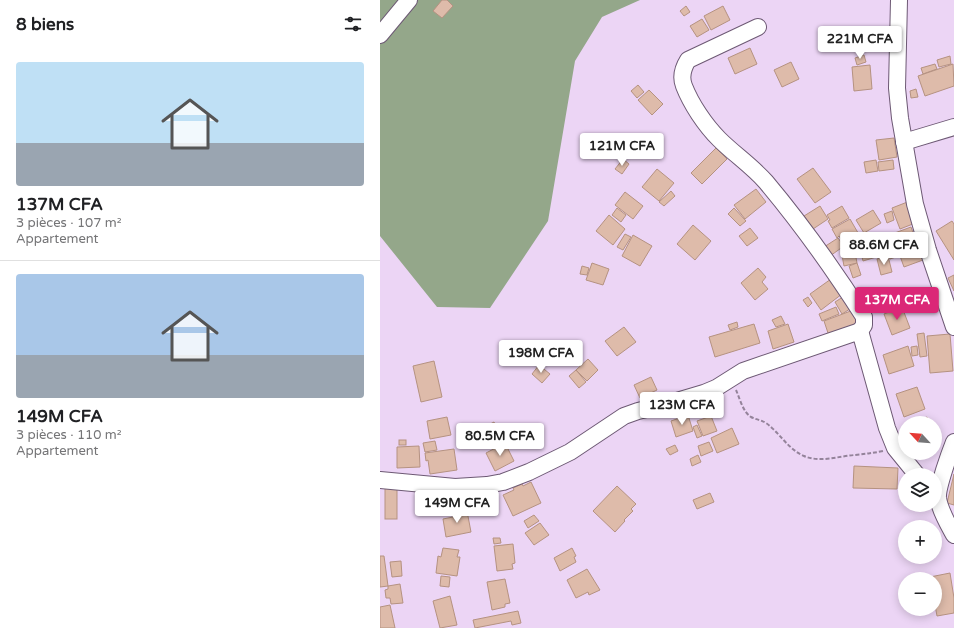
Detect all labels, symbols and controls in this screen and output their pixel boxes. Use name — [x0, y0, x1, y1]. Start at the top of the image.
icon: filters — [342, 13, 364, 35]
text: 8 biens — [16, 14, 74, 35]
pin: 221M CFA — [819, 26, 901, 60]
text: 221M CFA — [827, 31, 893, 47]
icon: home — [154, 88, 226, 160]
pin: 121M CFA — [581, 133, 663, 167]
text: 121M CFA — [589, 138, 655, 154]
text: 137M CFA — [16, 194, 103, 215]
text: 3 pièces · 107 m² — [16, 215, 122, 231]
text: Appartement — [16, 231, 99, 247]
pin: 88.6M CFA — [838, 232, 930, 266]
text: 88.6M CFA — [849, 237, 919, 253]
pin: 137M CFA — [856, 287, 938, 321]
text: 137M CFA — [864, 292, 930, 308]
icon: home — [154, 300, 226, 372]
pin: 198M CFA — [500, 340, 582, 374]
text: 198M CFA — [508, 345, 574, 361]
pin: 123M CFA — [641, 392, 723, 426]
text: 123M CFA — [649, 397, 715, 413]
text: 149M CFA — [16, 406, 103, 427]
north arrow — [898, 416, 942, 460]
map controls — [898, 416, 942, 616]
pin: 80.5M CFA — [454, 423, 546, 457]
text: 3 pièces · 110 m² — [16, 427, 122, 443]
text: 80.5M CFA — [465, 428, 535, 444]
text: Appartement — [16, 443, 99, 459]
button: layers — [898, 468, 942, 512]
pin: 149M CFA — [416, 490, 498, 524]
text: 149M CFA — [424, 495, 490, 511]
button: + — [898, 520, 942, 564]
button: − — [898, 572, 942, 616]

